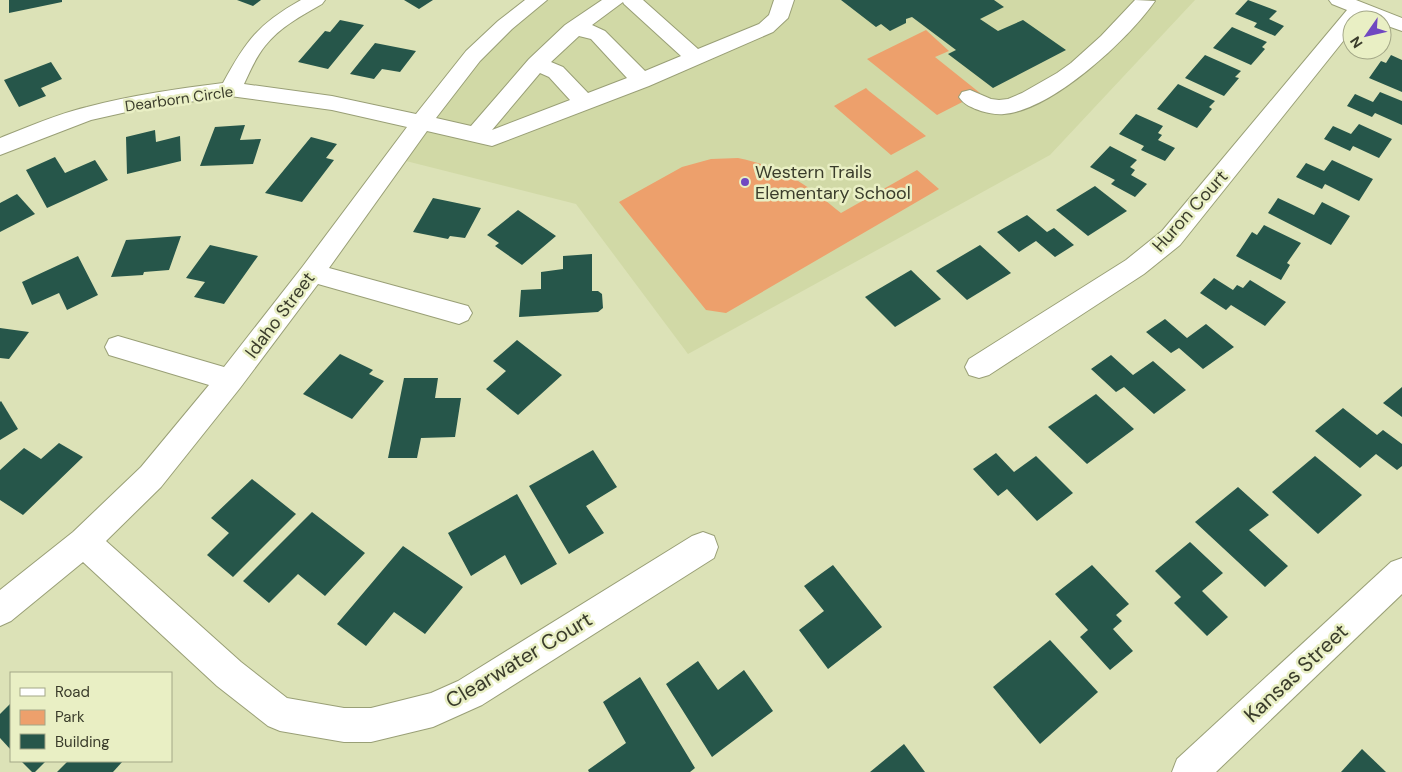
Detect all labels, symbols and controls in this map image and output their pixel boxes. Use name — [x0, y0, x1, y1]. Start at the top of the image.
north arrow — [1342, 10, 1392, 60]
text: N — [1346, 33, 1367, 52]
street label: Dearborn Circle — [124, 82, 234, 116]
place label: Western Trails Elementary School — [755, 160, 911, 205]
street label: Huron Court — [1147, 165, 1233, 257]
marker: Western Trails Elementary School — [739, 176, 751, 188]
street label: Idaho Street — [240, 267, 320, 363]
street label: Clearwater Court — [440, 605, 598, 715]
street label: Kansas Street — [1238, 617, 1354, 729]
legend — [10, 672, 172, 762]
text: Road — [55, 682, 90, 702]
text: Park — [55, 707, 85, 727]
text: Building — [55, 732, 110, 752]

